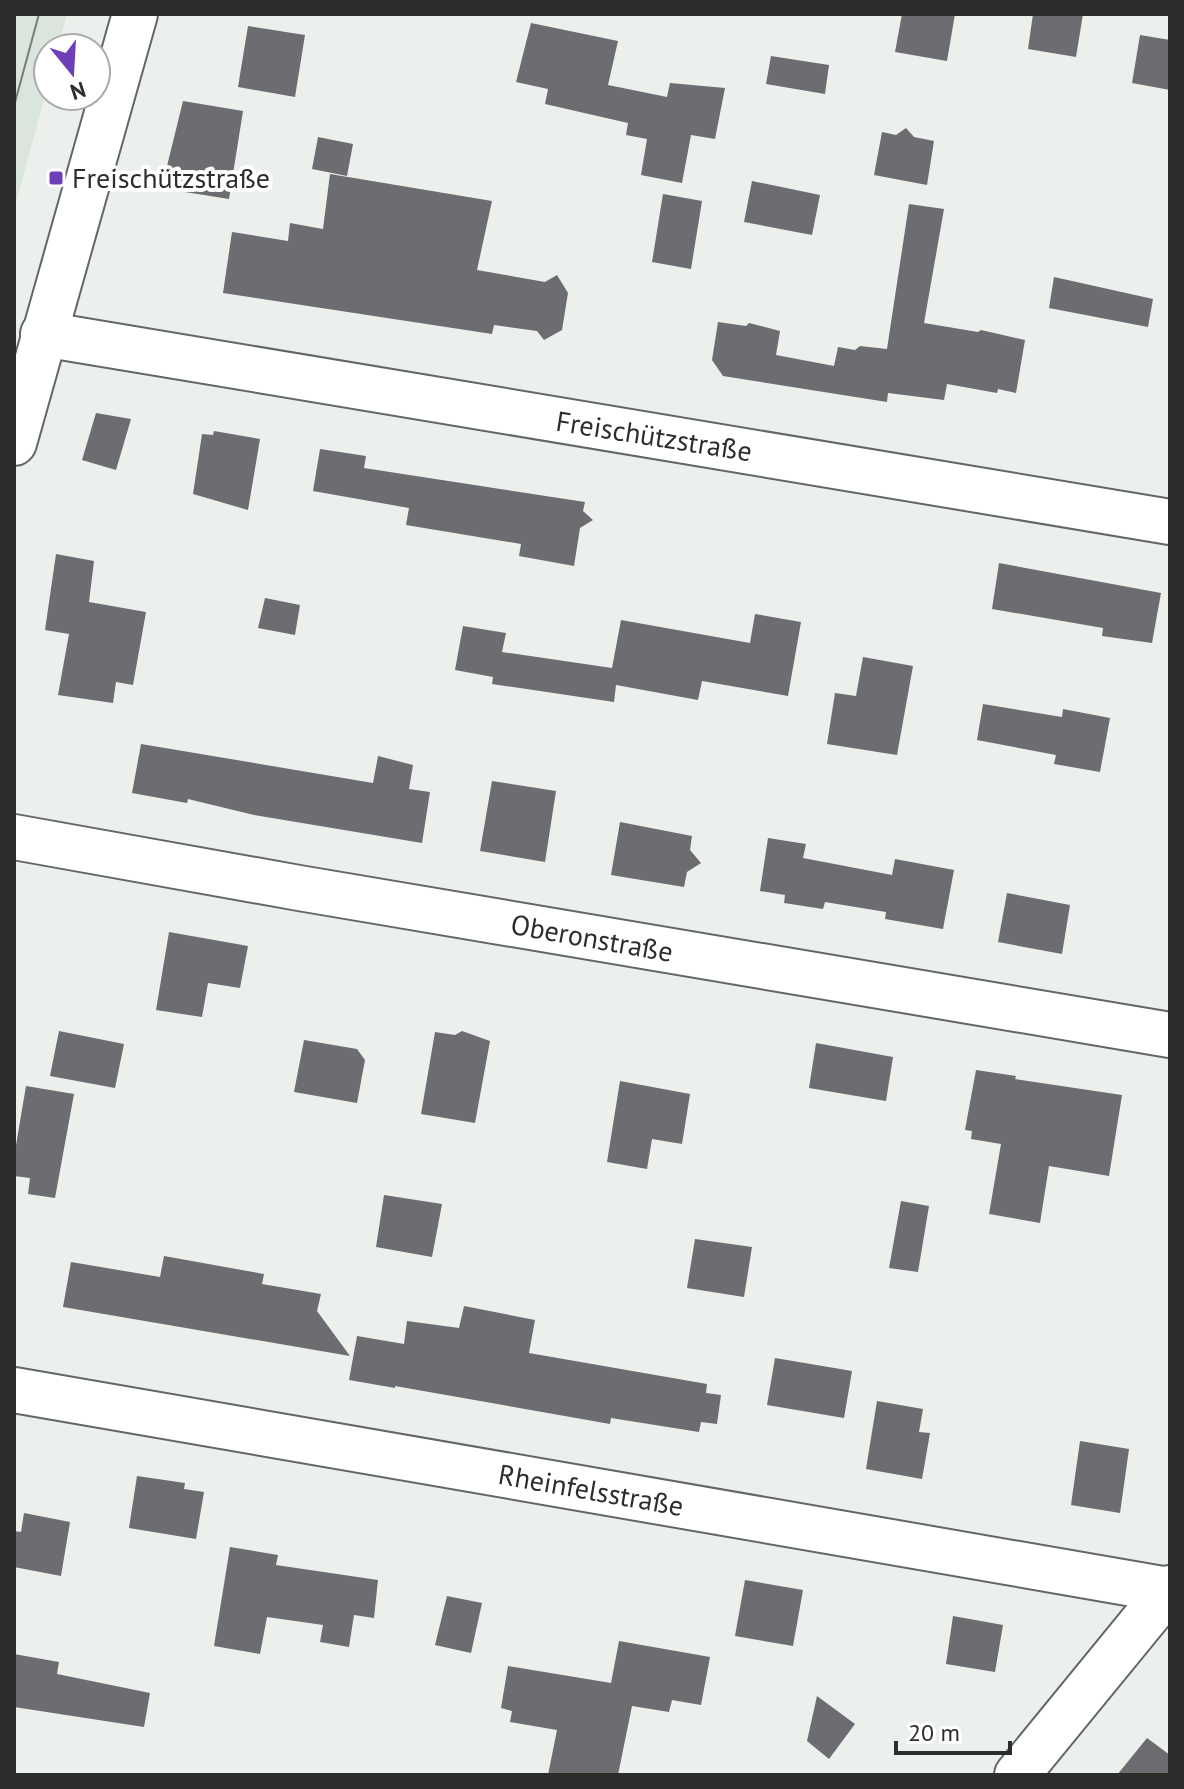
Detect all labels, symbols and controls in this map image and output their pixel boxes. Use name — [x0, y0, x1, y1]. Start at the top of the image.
north arrow — [32, 32, 112, 112]
text: N — [67, 75, 89, 107]
place label: Freischützstraße — [72, 159, 270, 196]
marker: Freischützstraße — [47, 169, 65, 187]
street label: Freischützstraße — [553, 402, 755, 469]
street label: Oberonstraße — [508, 905, 676, 970]
street label: Rheinfelsstraße — [496, 1455, 687, 1524]
scale bar — [896, 1705, 1010, 1755]
text: 20 m — [908, 1717, 960, 1748]

